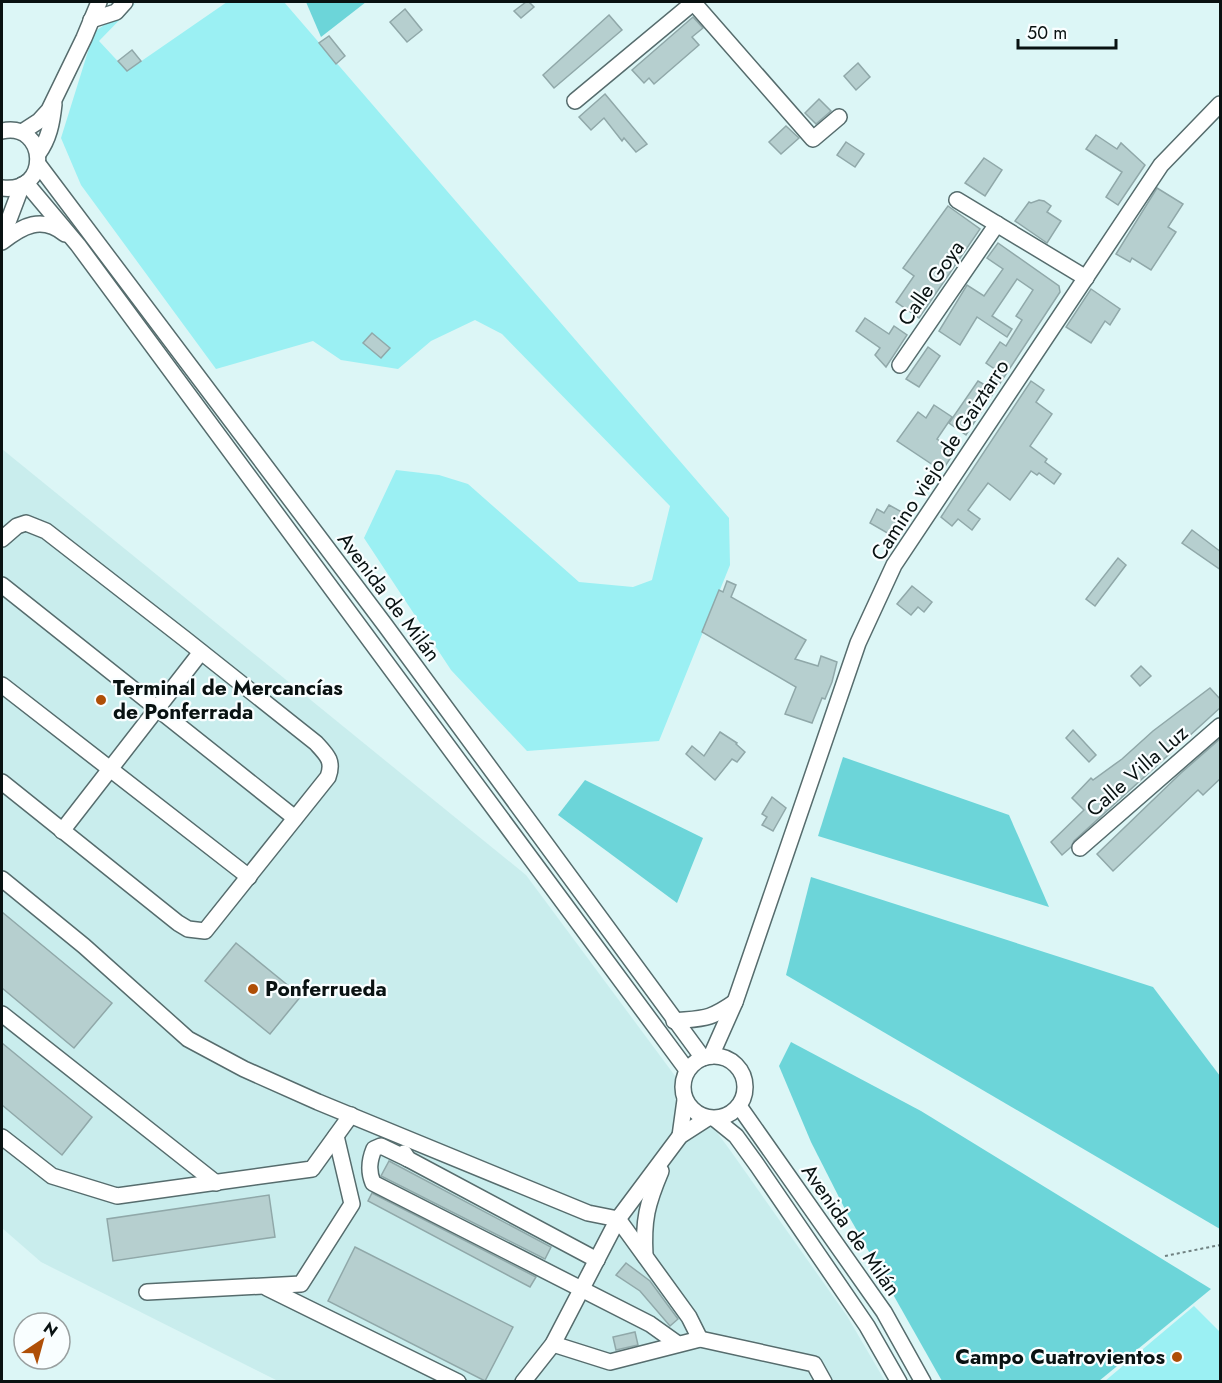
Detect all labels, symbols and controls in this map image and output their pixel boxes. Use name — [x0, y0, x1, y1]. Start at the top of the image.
scale bar — [1018, 12, 1116, 50]
text: 50 m — [1027, 20, 1067, 46]
street label: Calle Goya — [891, 234, 971, 332]
street label: Camino viejo de Gaiztarro — [863, 353, 1017, 567]
street label: Avenida de Milán — [330, 526, 448, 668]
place label: Terminal de Mercancías de Ponferrada — [113, 673, 343, 727]
marker: Terminal de Mercancías de Ponferrada — [94, 693, 108, 707]
street label: Calle Villa Luz — [1079, 718, 1195, 824]
place label: Ponferrueda — [265, 974, 387, 1004]
marker: Ponferrueda — [246, 982, 260, 996]
street label: Avenida de Milán — [794, 1158, 908, 1302]
north arrow — [12, 1311, 72, 1371]
text: N — [39, 1316, 62, 1342]
place label: Campo Cuatrovientos — [955, 1342, 1165, 1372]
marker: Campo Cuatrovientos — [1170, 1350, 1184, 1364]

